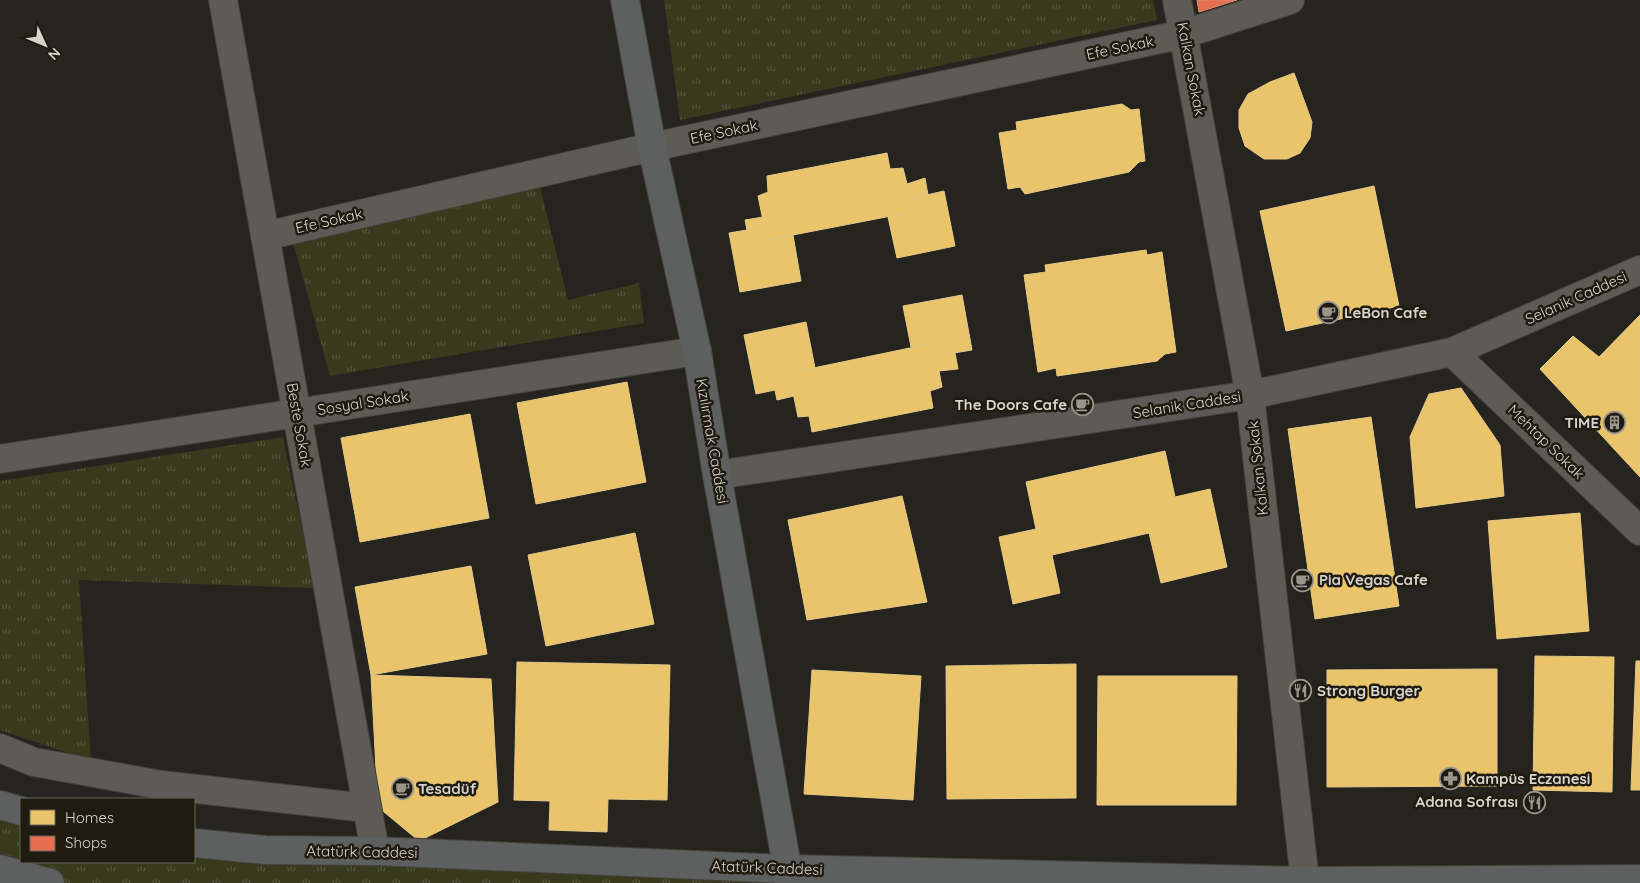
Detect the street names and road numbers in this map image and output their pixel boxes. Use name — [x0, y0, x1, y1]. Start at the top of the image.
street label: Kalkan Sokak — [1173, 20, 1210, 117]
street label: Efe Sokak — [1084, 31, 1155, 64]
street label: Efe Sokak — [688, 115, 759, 148]
street label: Efe Sokak — [293, 204, 364, 237]
street label: Selanik Caddesi — [1522, 267, 1630, 328]
street label: Kızılırmak Caddesi — [692, 377, 733, 505]
street label: Beste Sokak — [283, 381, 316, 469]
street label: Sosyal Sokak — [316, 386, 410, 419]
street label: Selanik Caddesi — [1131, 387, 1242, 422]
street label: Mehtap Sokak — [1504, 400, 1589, 483]
street label: Kalkan Sokak — [1243, 420, 1272, 516]
street label: Atatürk Caddesi — [306, 841, 418, 862]
street label: Atatürk Caddesi — [711, 856, 823, 879]

